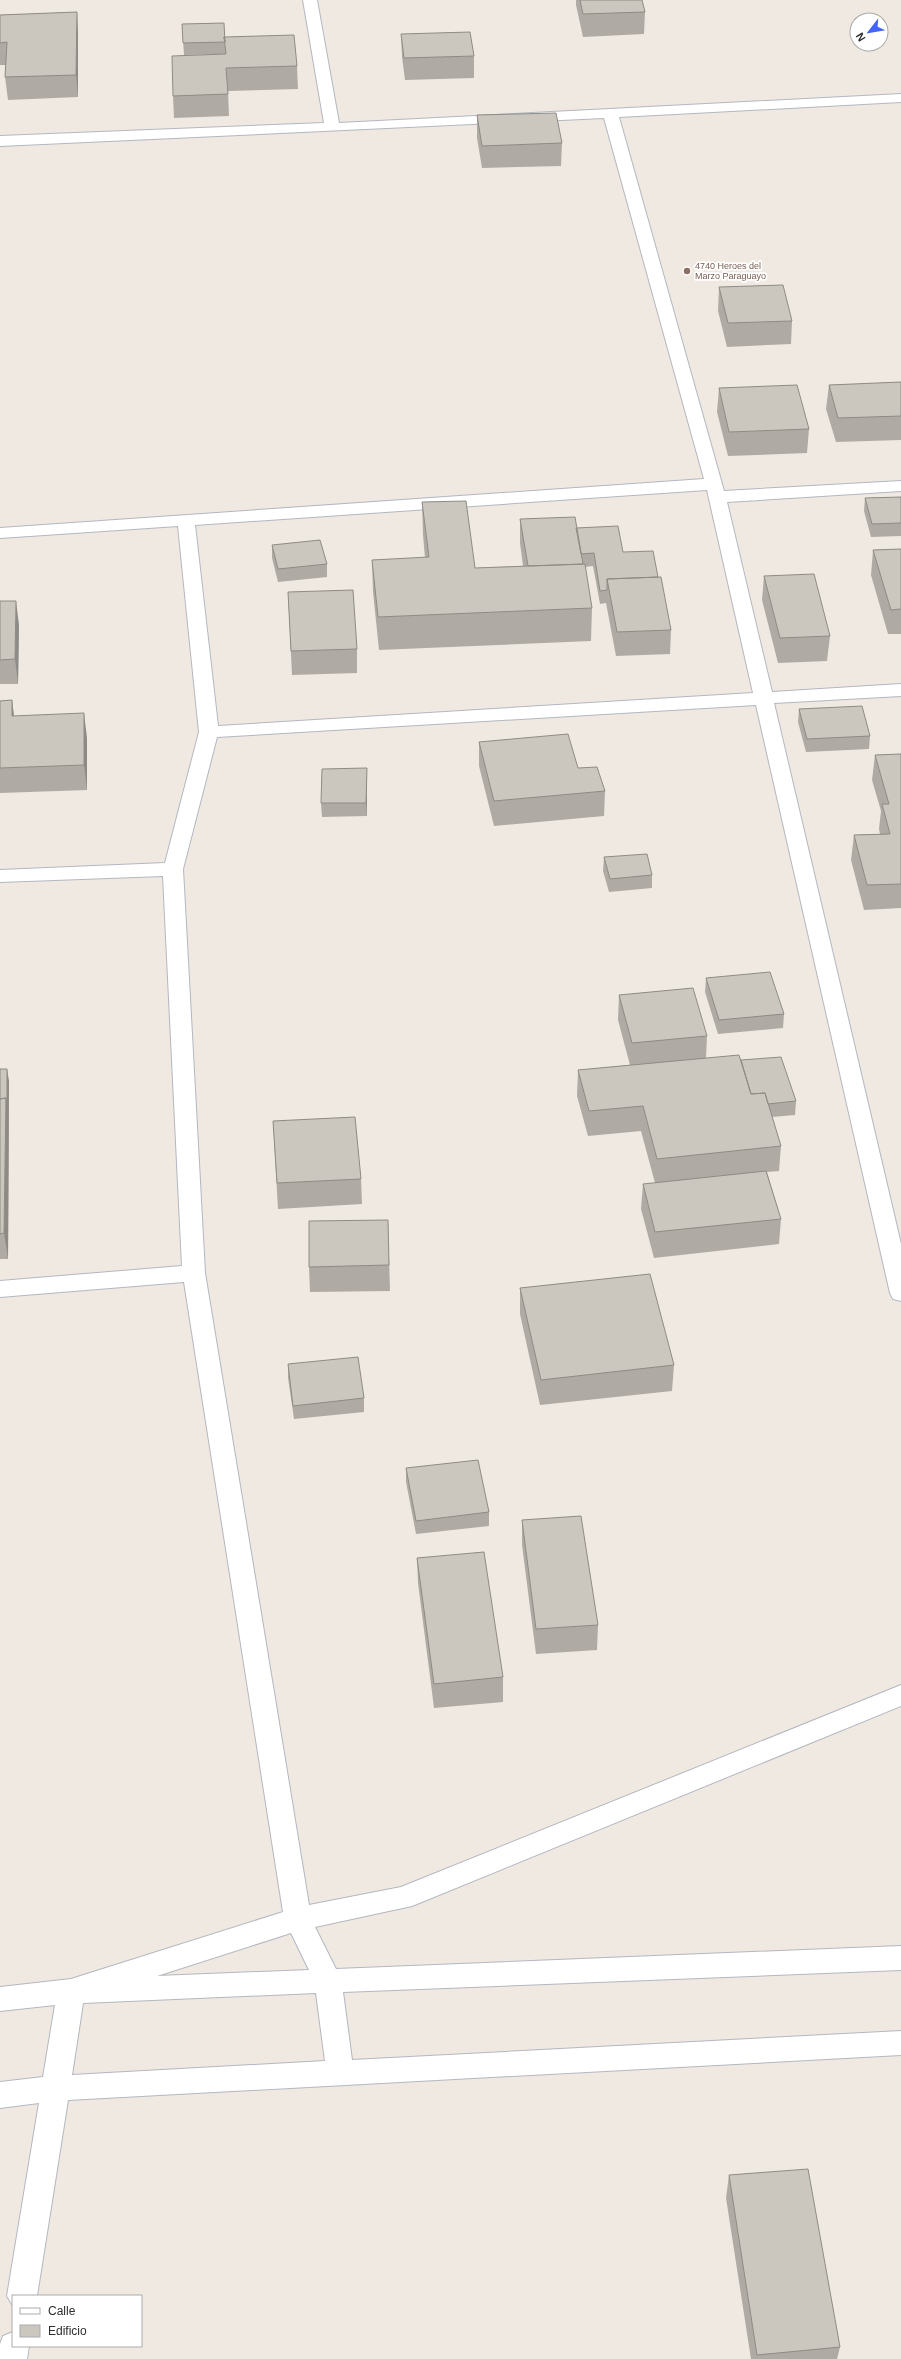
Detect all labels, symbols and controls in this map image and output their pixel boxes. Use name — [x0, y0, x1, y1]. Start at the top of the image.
north arrow — [849, 12, 889, 52]
text: N — [853, 31, 868, 44]
place label: 4740 Heroes del Marzo Paraguayo — [695, 261, 766, 281]
marker: 4740 Heroes del Marzo Paraguayo — [682, 266, 692, 276]
legend — [12, 2295, 142, 2347]
text: Calle — [48, 2304, 76, 2318]
text: Edificio — [48, 2324, 87, 2338]

